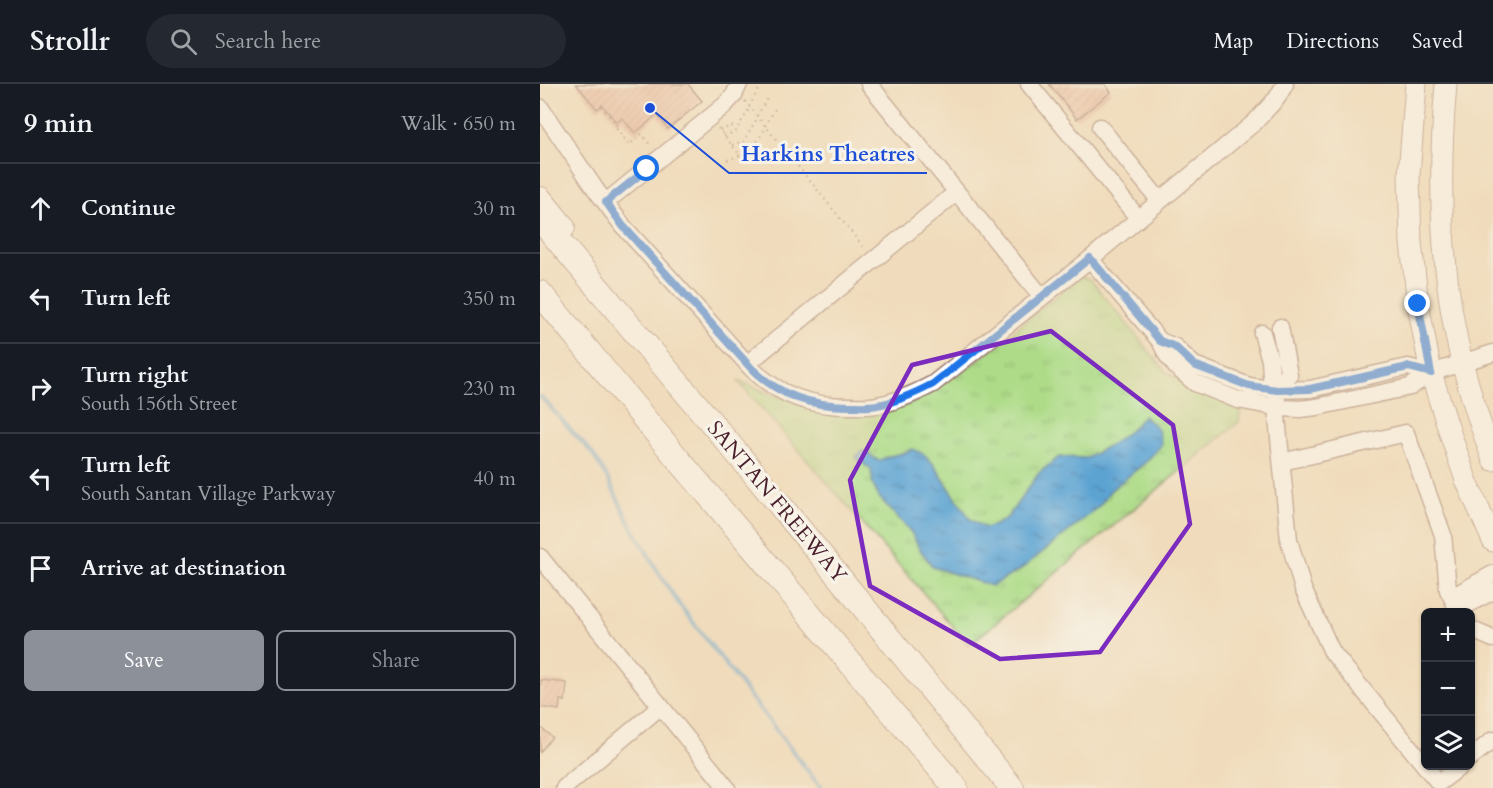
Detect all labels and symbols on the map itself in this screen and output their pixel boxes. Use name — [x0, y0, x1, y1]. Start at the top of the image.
callout: Harkins Theatres — [729, 133, 927, 173]
text: Harkins Theatres — [741, 139, 915, 169]
route start — [633, 155, 659, 181]
route end — [1404, 290, 1430, 316]
street label: SANTAN FREEWAY — [700, 415, 854, 590]

